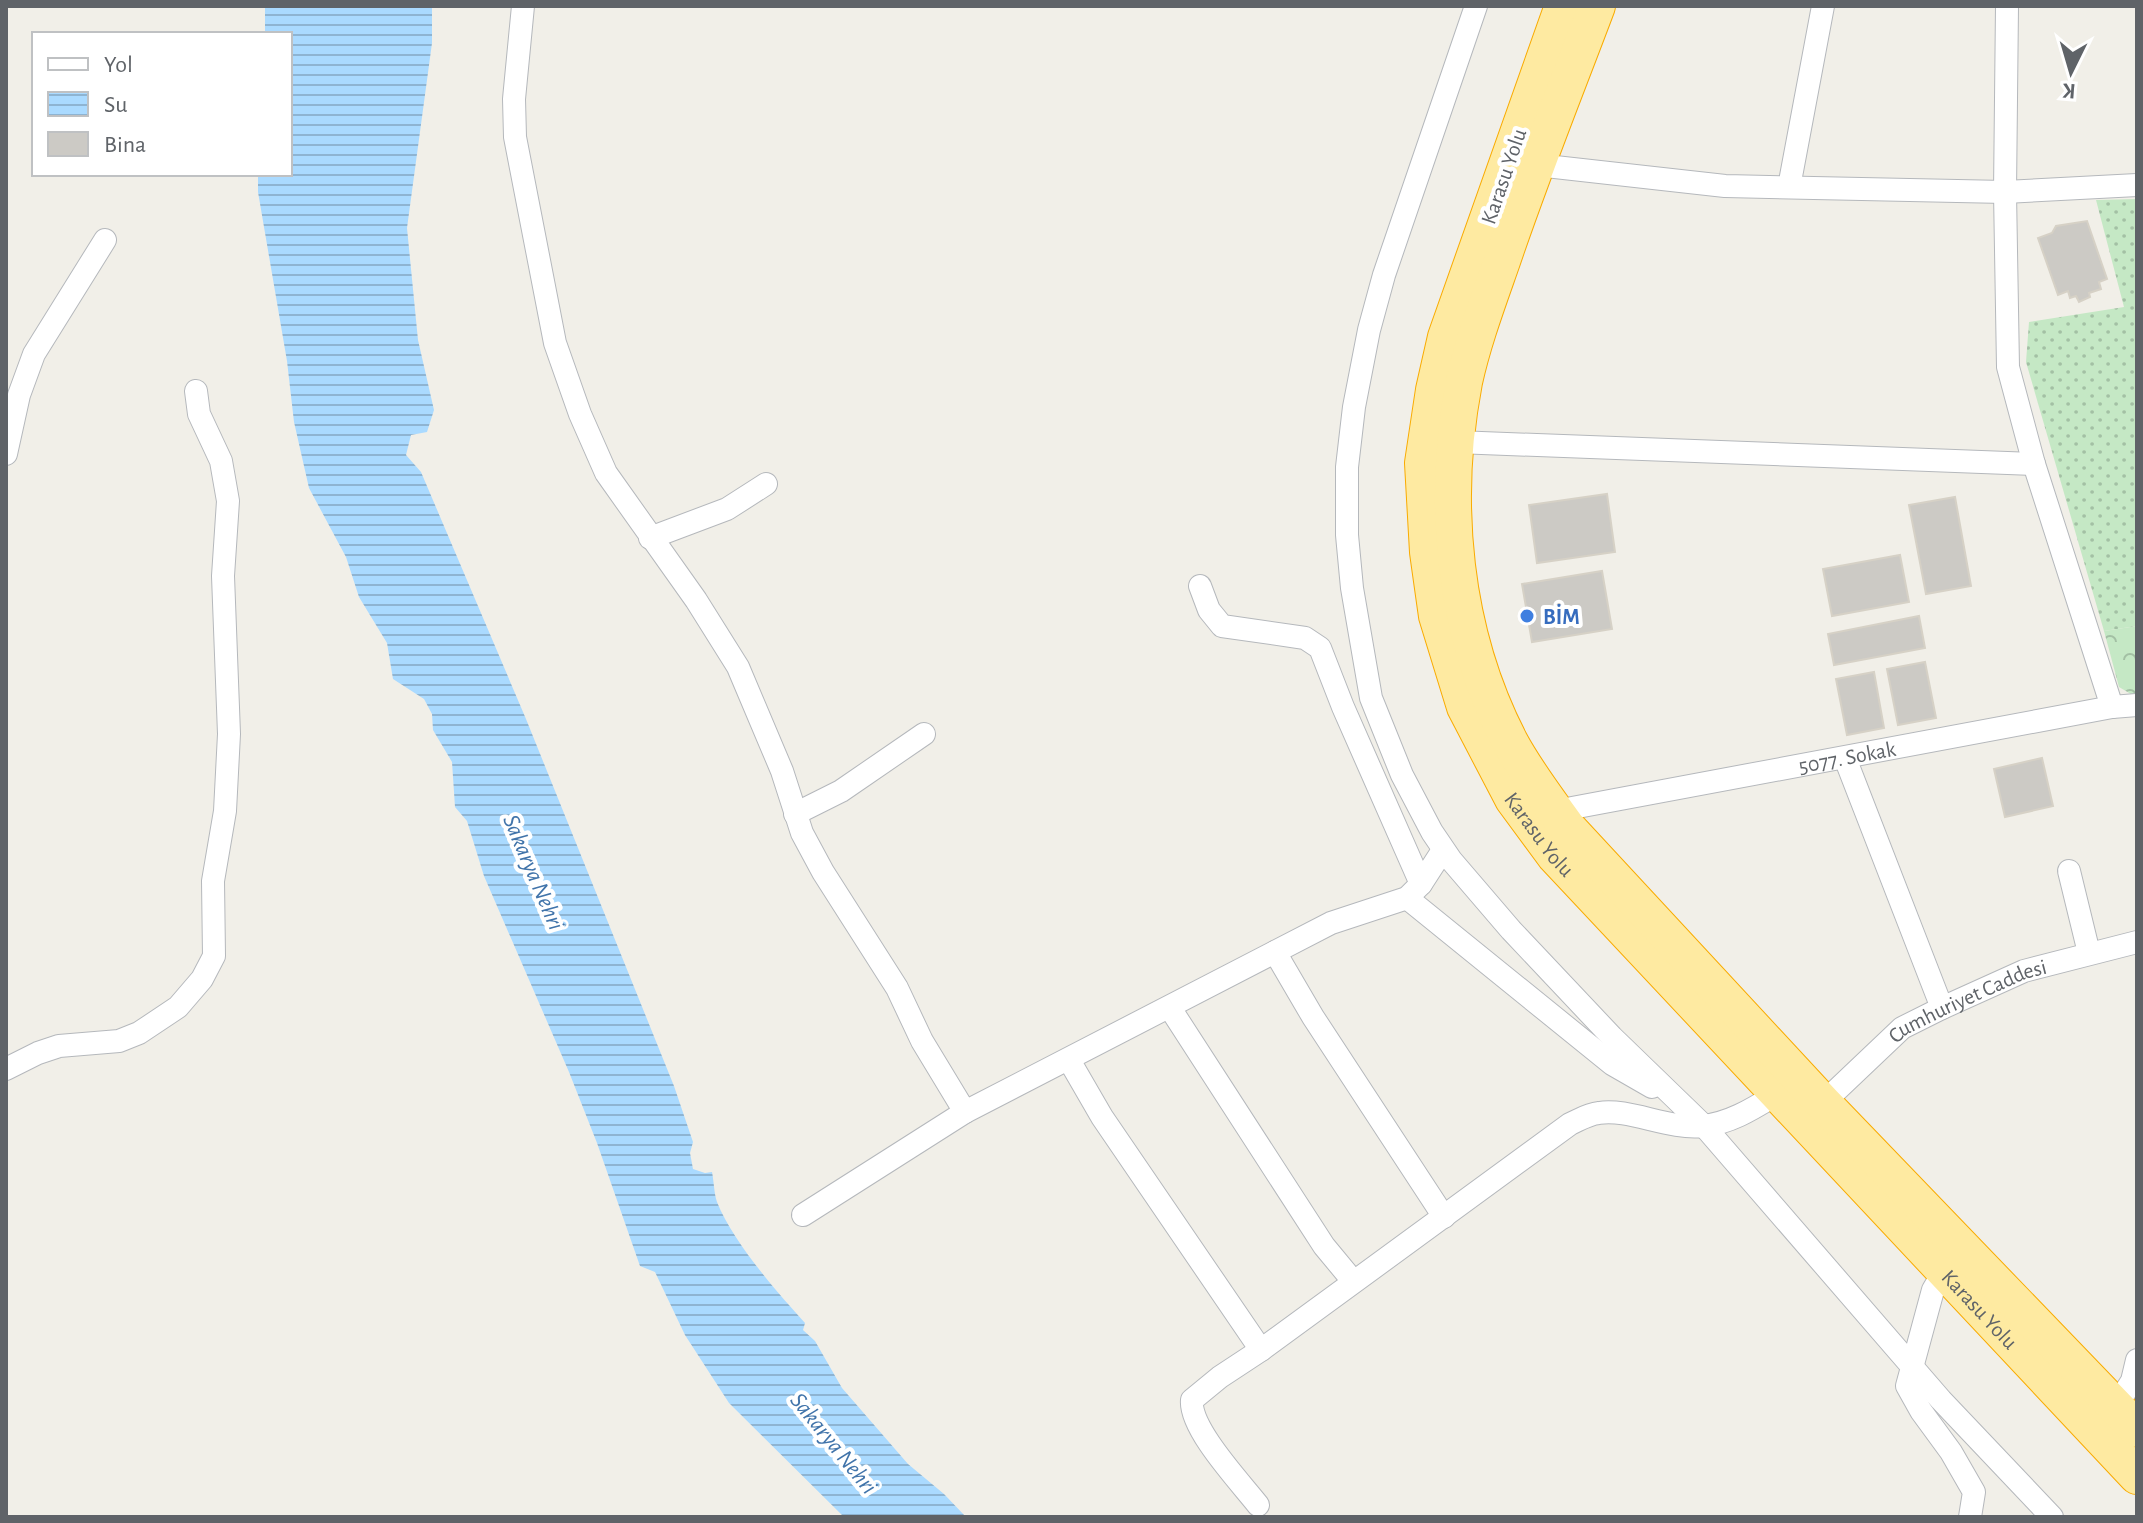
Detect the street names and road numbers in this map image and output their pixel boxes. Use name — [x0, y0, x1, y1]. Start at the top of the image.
street label: Karasu Yolu — [1477, 126, 1531, 227]
street label: 5077. Sokak — [1797, 738, 1898, 777]
street label: Karasu Yolu — [1500, 788, 1578, 881]
street label: Cumhuriyet Caddesi — [1884, 956, 2049, 1047]
street label: Karasu Yolu — [1937, 1266, 2022, 1353]

